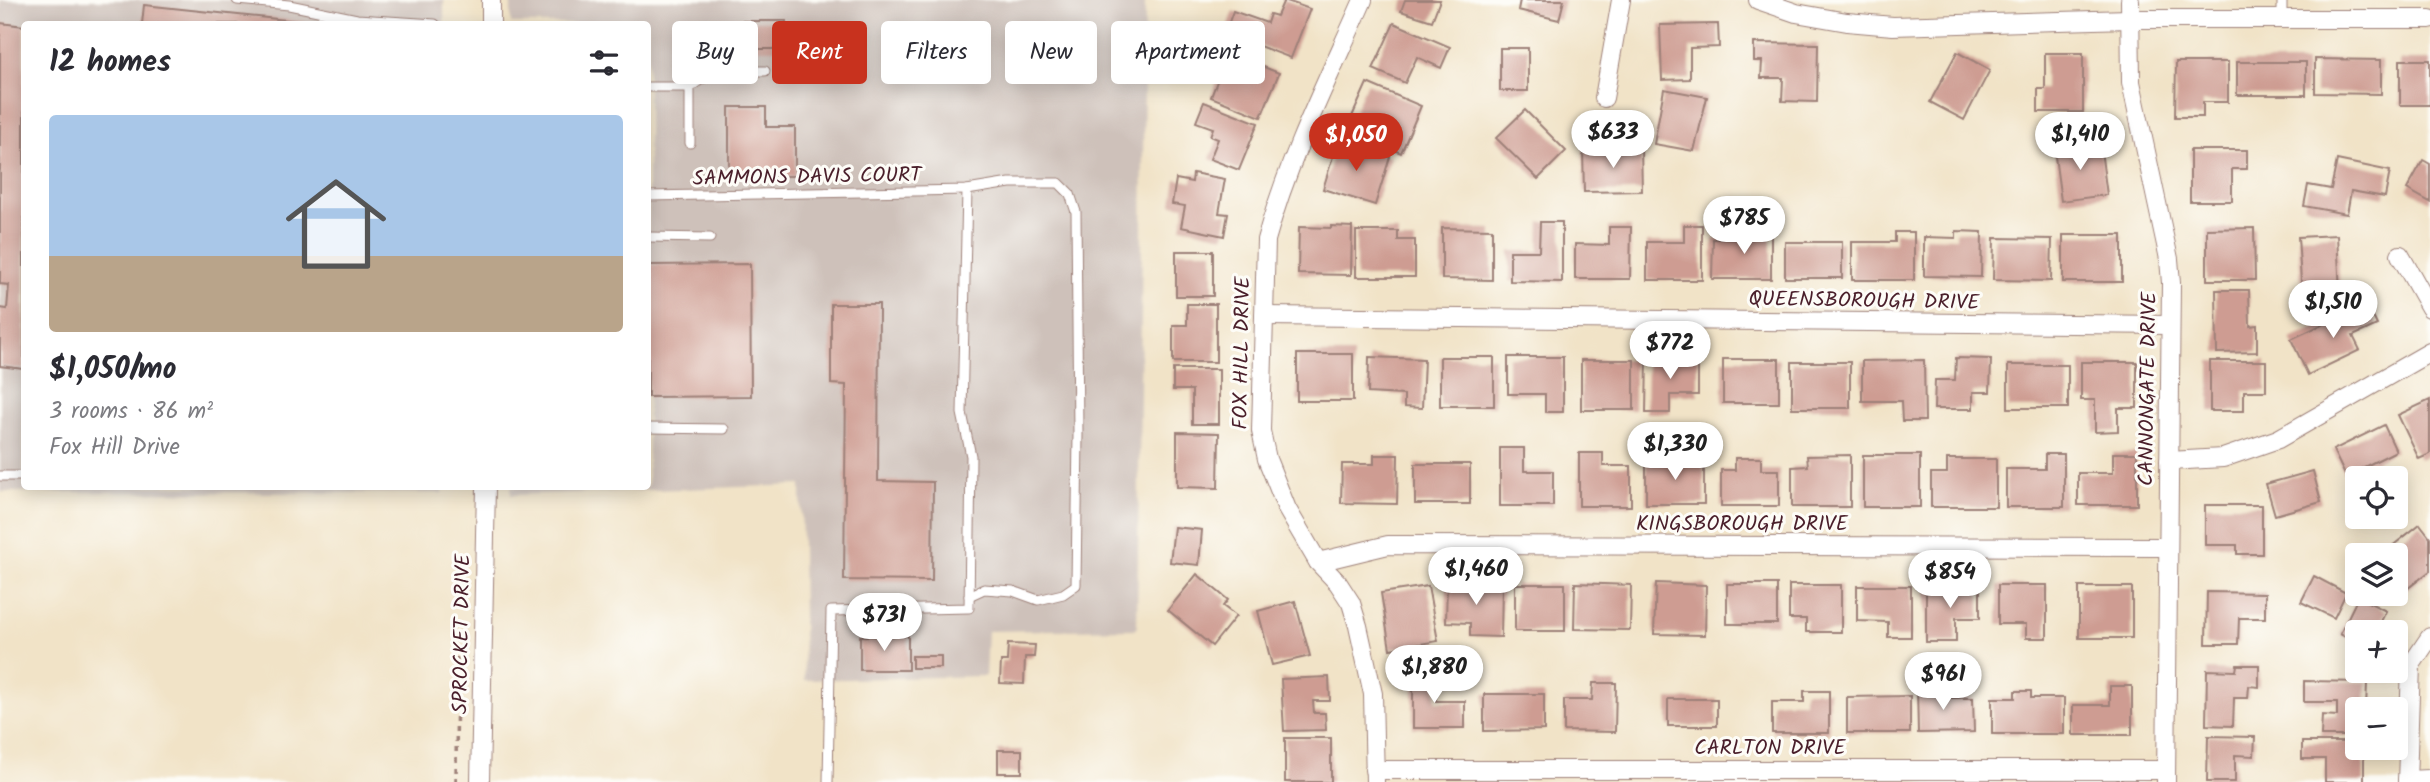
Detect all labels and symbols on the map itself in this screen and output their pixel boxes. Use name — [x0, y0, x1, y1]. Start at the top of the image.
pin: $633 — [1572, 110, 1654, 170]
pin: $1,410 — [2023, 113, 2137, 172]
pin: $1,050 — [1299, 114, 1413, 173]
street label: SAMMONS DAVIS COURT — [692, 159, 923, 196]
pin: $785 — [1703, 196, 1785, 256]
street label: FOX HILL DRIVE — [1225, 275, 1260, 430]
pin: $1,510 — [2276, 280, 2390, 340]
street label: QUEENSBOROUGH DRIVE — [1748, 283, 1980, 320]
street label: CANNONGATE DRIVE — [2130, 291, 2167, 486]
pin: $772 — [1629, 322, 1711, 381]
pin: $1,330 — [1618, 422, 1732, 482]
street label: KINGSBOROUGH DRIVE — [1636, 508, 1849, 541]
pin: $1,460 — [1419, 548, 1533, 607]
pin: $854 — [1909, 550, 1991, 610]
street label: SPROCKET DRIVE — [445, 553, 480, 715]
pin: $731 — [843, 594, 925, 653]
pin: $1,880 — [1377, 646, 1491, 705]
pin: $961 — [1902, 652, 1984, 712]
street label: CARLTON DRIVE — [1694, 732, 1847, 765]

